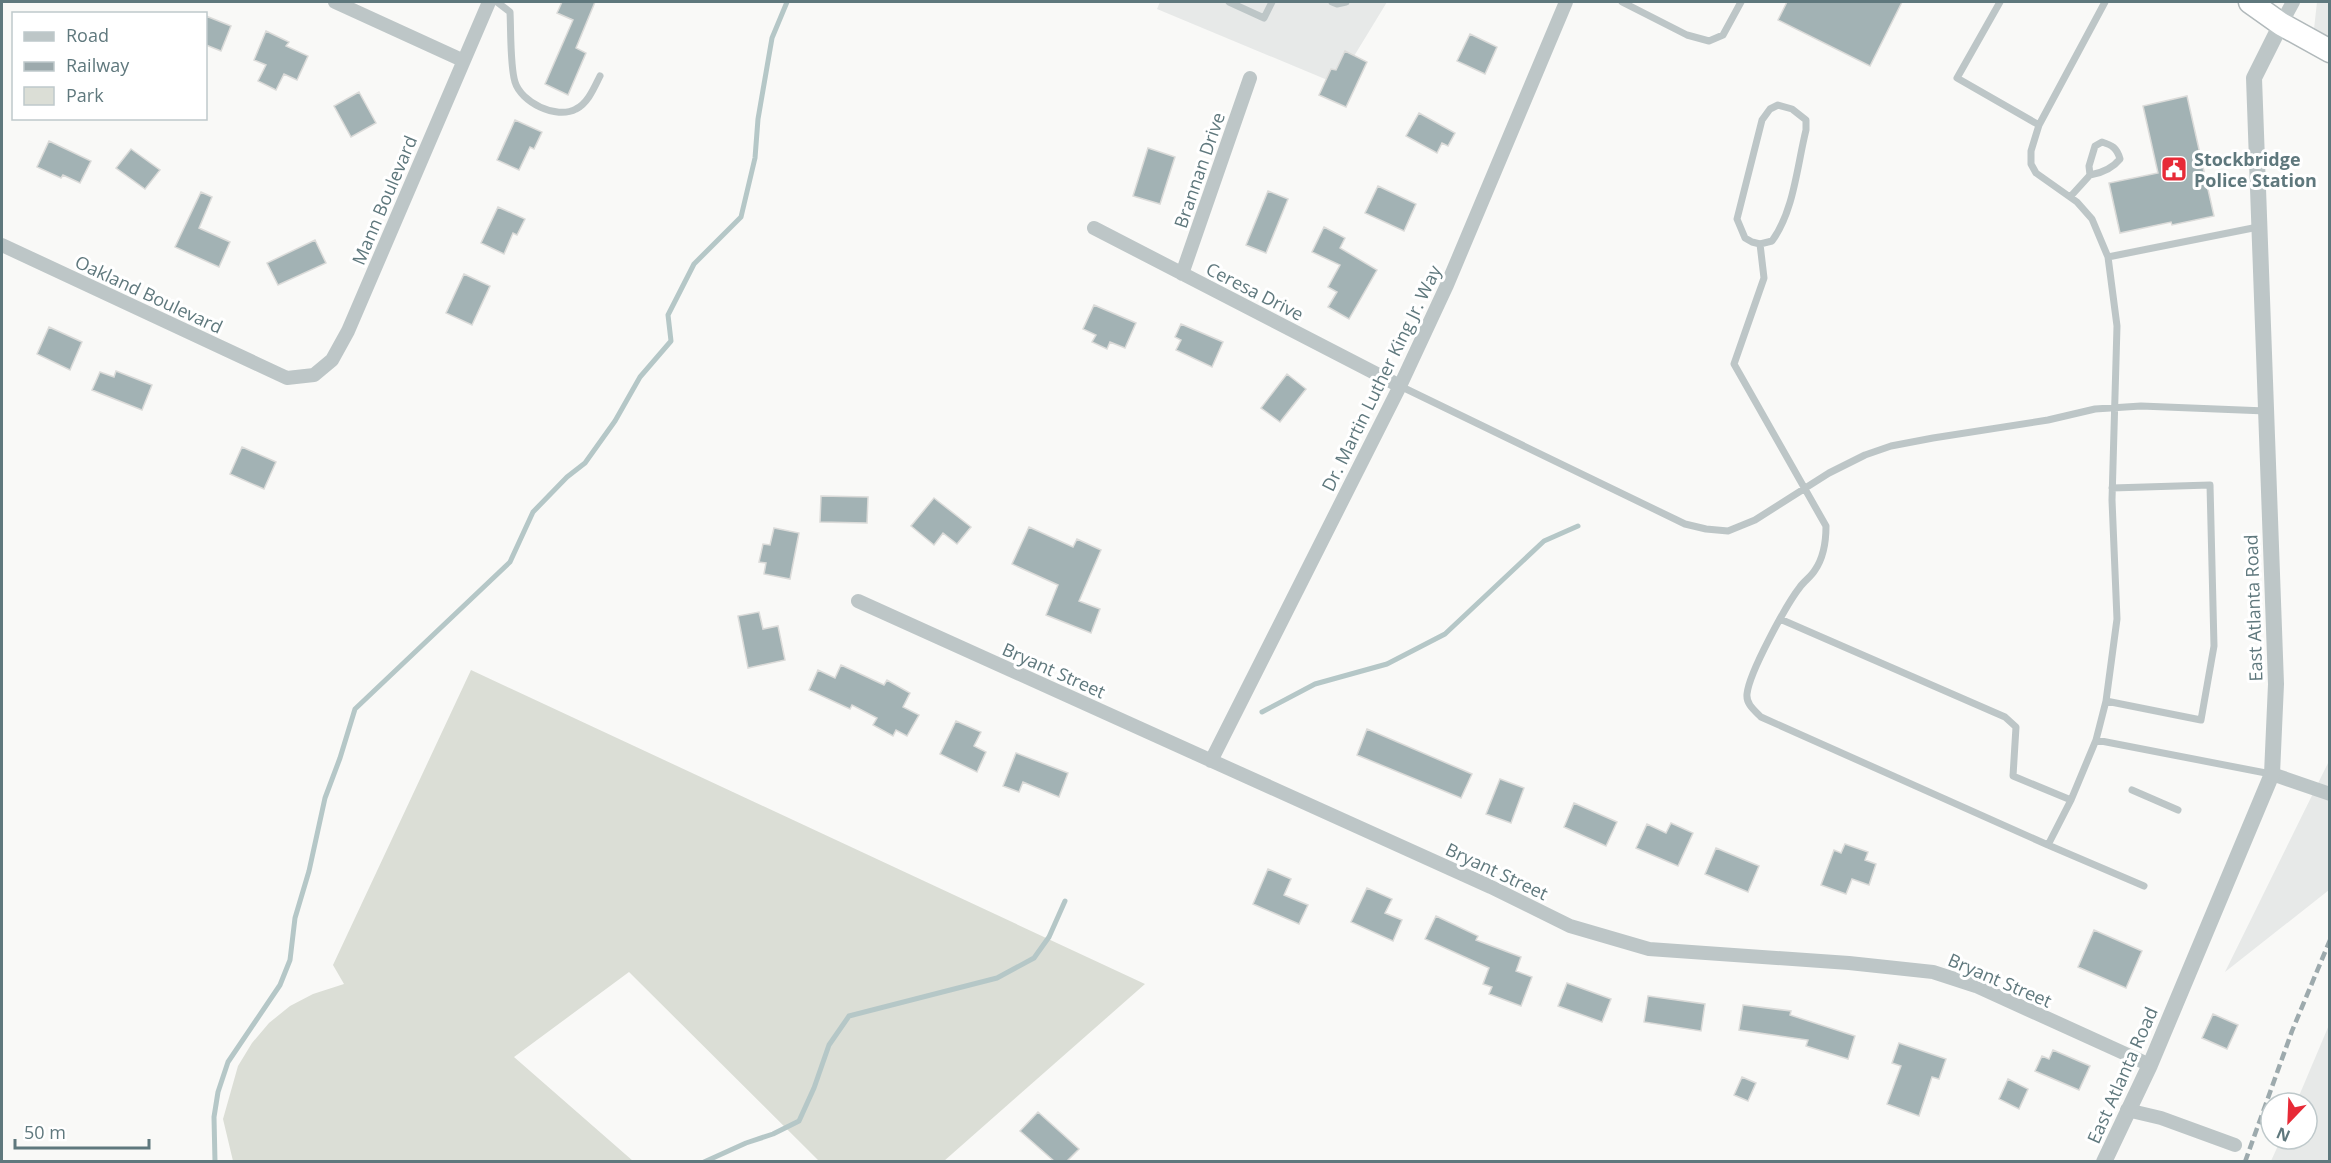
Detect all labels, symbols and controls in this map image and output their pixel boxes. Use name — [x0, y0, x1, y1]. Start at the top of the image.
legend — [12, 12, 207, 120]
text: Road — [66, 23, 109, 47]
text: Railway — [66, 53, 130, 77]
text: Park — [66, 83, 104, 107]
street label: Brannan Drive — [1168, 109, 1230, 231]
street label: Mann Boulevard — [346, 132, 422, 268]
place label: Stockbridge Police Station — [2194, 147, 2317, 192]
public building icon: Stockbridge Police Station — [2159, 154, 2189, 184]
street label: Oakland Boulevard — [71, 249, 227, 339]
street label: Ceresa Drive — [1202, 256, 1308, 326]
street label: Dr. Martin Luther King Jr. Way — [1316, 260, 1447, 495]
street label: East Atlanta Road — [2238, 534, 2268, 682]
street label: Bryant Street — [999, 637, 1109, 703]
street label: Bryant Street — [1442, 837, 1552, 905]
street label: Bryant Street — [1944, 947, 2056, 1013]
street label: East Atlanta Road — [2081, 1003, 2163, 1147]
north arrow — [2259, 1091, 2319, 1151]
scale bar — [15, 1112, 148, 1150]
text: 50 m — [24, 1120, 66, 1144]
text: N — [2273, 1122, 2293, 1147]

